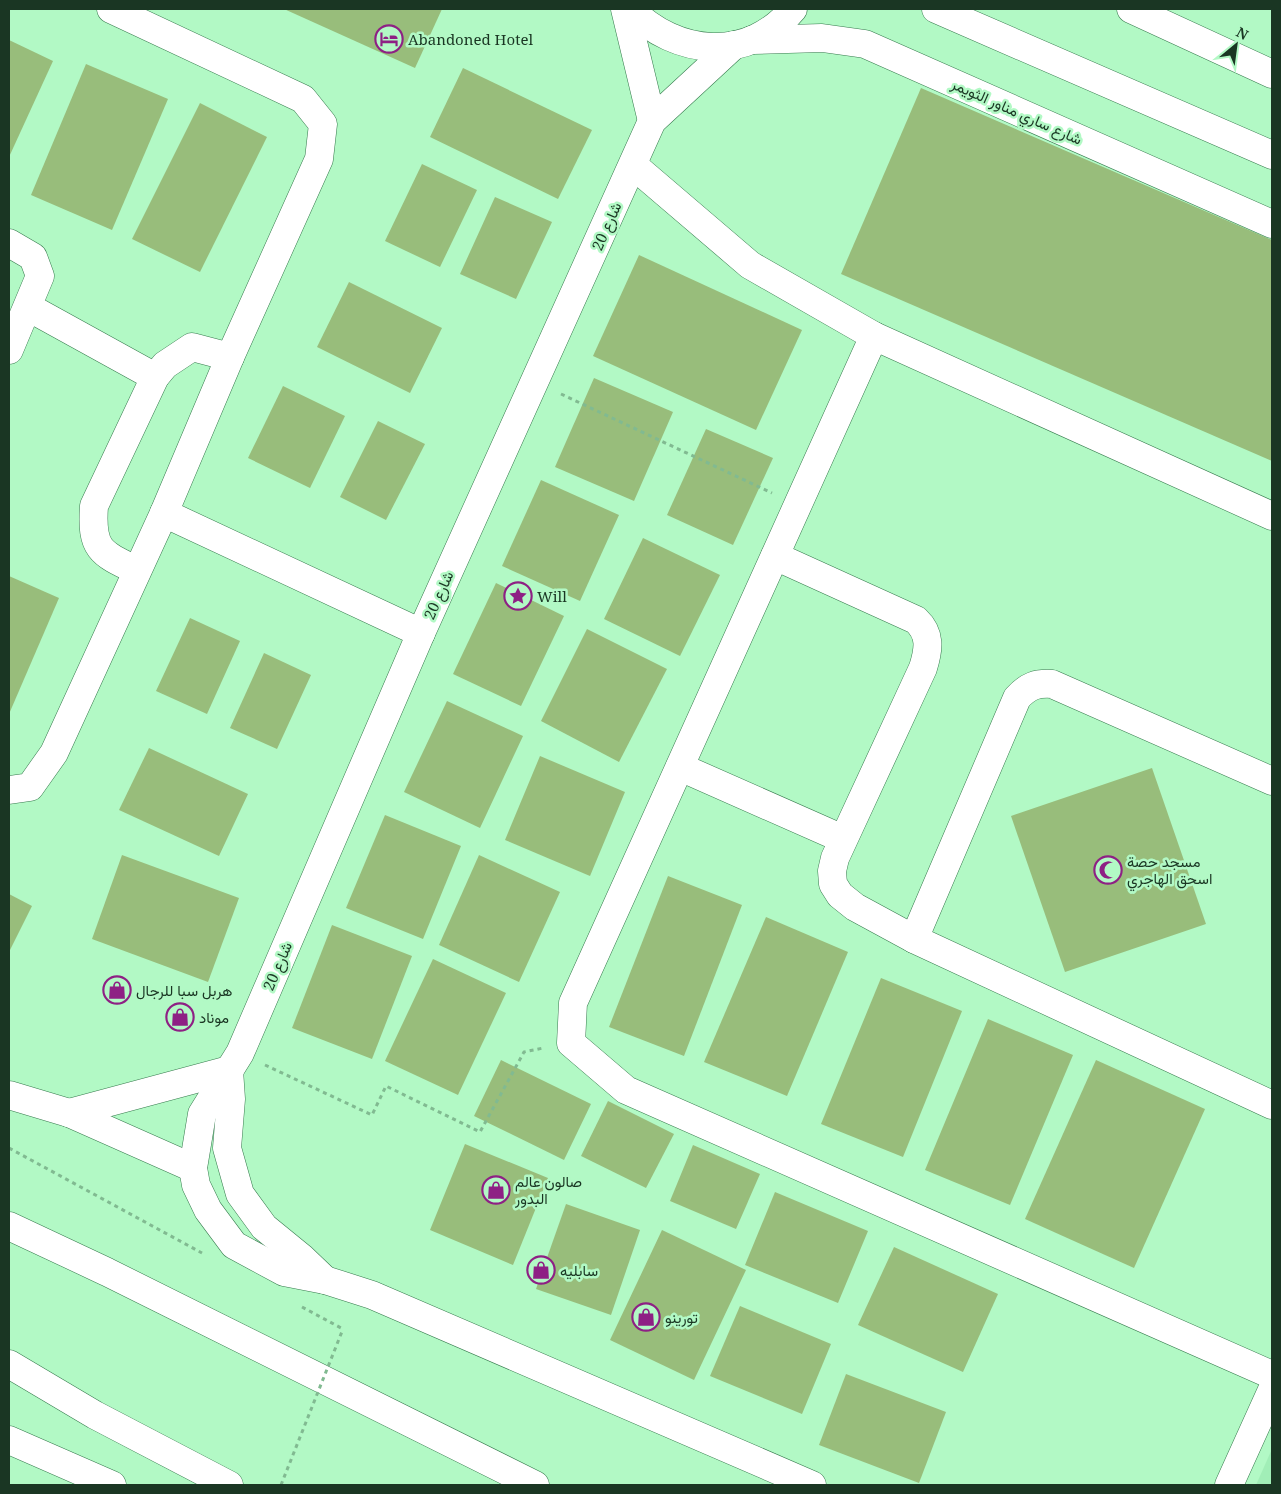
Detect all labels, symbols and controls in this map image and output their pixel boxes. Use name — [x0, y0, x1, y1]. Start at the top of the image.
north arrow — [1211, 20, 1261, 70]
text: N — [1233, 22, 1252, 44]
hotel icon: Abandoned Hotel — [374, 24, 404, 54]
place label: Abandoned Hotel — [408, 29, 533, 49]
street label: شارع ساري مناور الثويمر — [946, 73, 1086, 153]
street label: شارع 20 — [587, 199, 627, 254]
street label: شارع 20 — [419, 568, 459, 623]
place icon: Will — [503, 581, 533, 611]
place label: Will — [537, 586, 567, 606]
place label: مسجد حصة اسحق الهاجري — [1127, 851, 1212, 892]
mosque icon: مسجد حصة اسحق الهاجري — [1093, 855, 1123, 885]
street label: شارع 20 — [258, 939, 298, 994]
shop icon: هربل سبا للرجال — [102, 975, 132, 1005]
place label: هربل سبا للرجال — [136, 980, 232, 1000]
shop icon: موناد — [165, 1002, 195, 1032]
place label: موناد — [199, 1007, 229, 1027]
place label: صالون عالم البدور — [514, 1171, 582, 1208]
shop icon: صالون عالم البدور — [481, 1175, 511, 1205]
shop icon: سابليه — [526, 1255, 556, 1285]
place label: سابليه — [560, 1260, 598, 1280]
shop icon: تورينو — [631, 1302, 661, 1332]
place label: تورينو — [665, 1307, 698, 1327]

